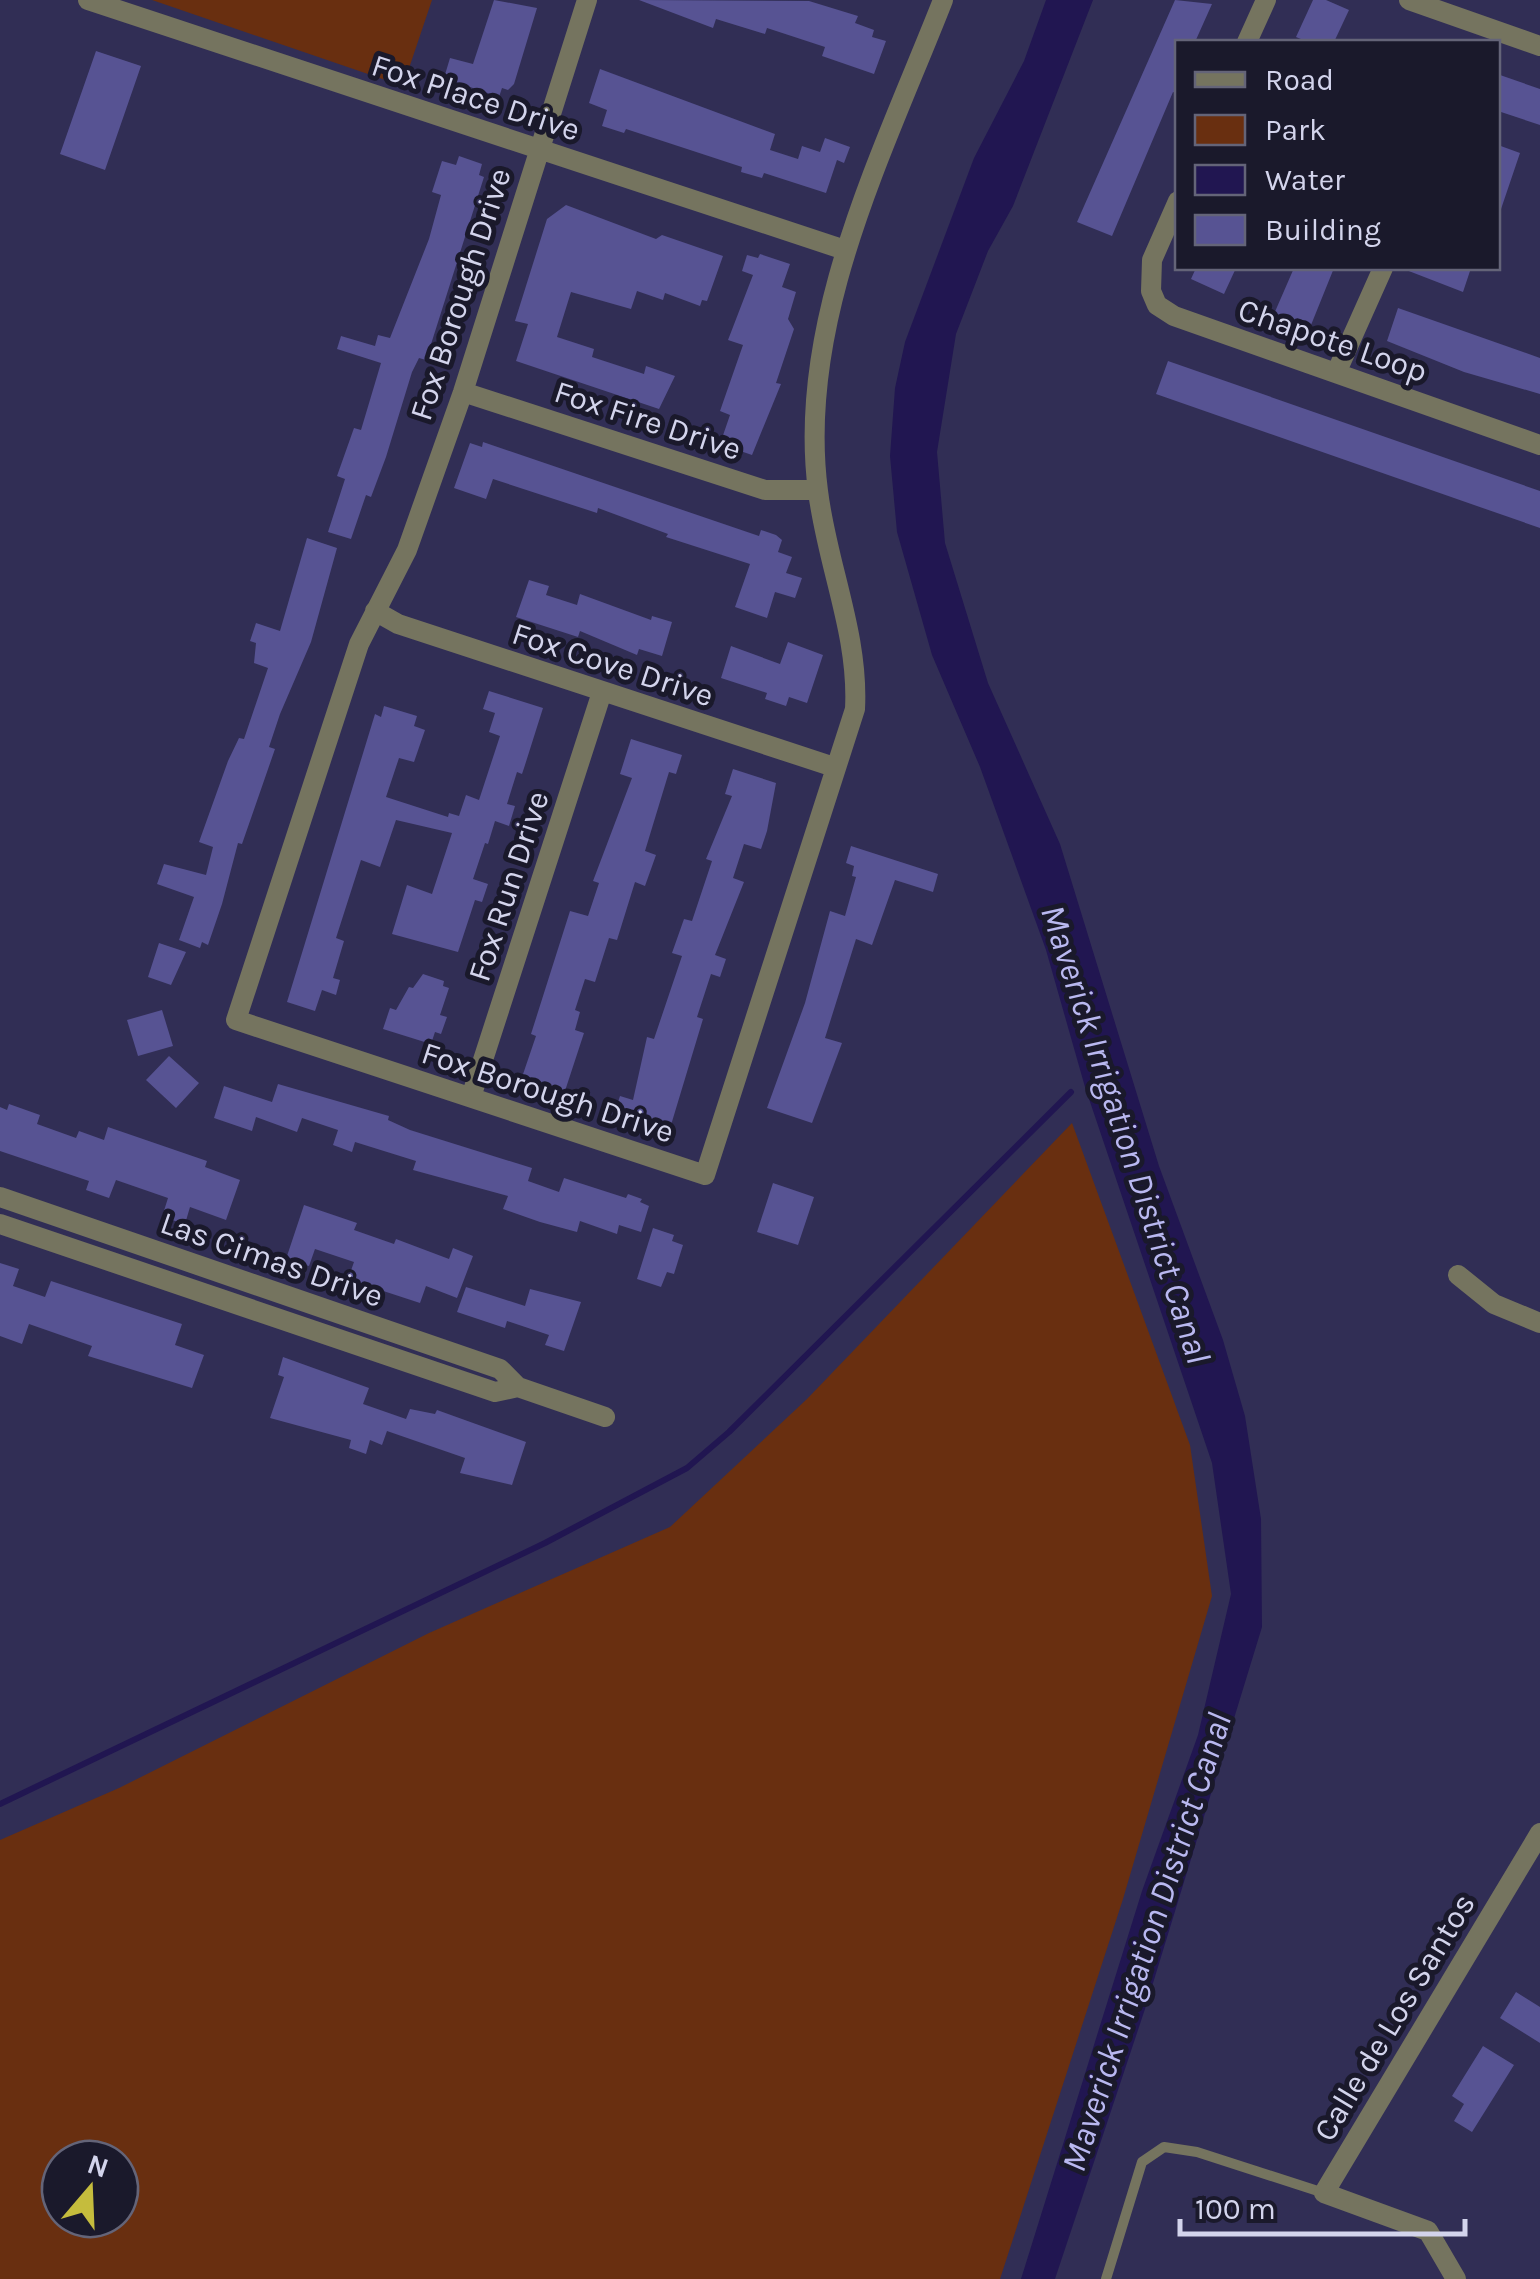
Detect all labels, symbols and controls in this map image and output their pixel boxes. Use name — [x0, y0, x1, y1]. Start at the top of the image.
legend — [1175, 40, 1500, 270]
street label: Fox Place Drive — [367, 46, 585, 149]
text: Road — [1265, 62, 1334, 98]
text: Park — [1265, 112, 1326, 148]
text: Water — [1265, 162, 1345, 198]
street label: Fox Borough Drive — [402, 163, 519, 425]
text: Building — [1265, 212, 1381, 248]
street label: Chapote Loop — [1233, 291, 1432, 390]
street label: Fox Fire Drive — [550, 373, 746, 468]
street label: Fox Cove Drive — [508, 615, 718, 714]
street label: Fox Run Drive — [460, 786, 557, 986]
water label: Maverick Irrigation District Canal — [1032, 900, 1219, 1369]
street label: Fox Borough Drive — [417, 1034, 679, 1151]
street label: Las Cimas Drive — [156, 1204, 388, 1315]
water label: Maverick Irrigation District Canal — [1053, 1708, 1240, 2177]
street label: Calle de Los Santos — [1306, 1887, 1483, 2147]
north arrow — [40, 2139, 140, 2239]
text: N — [83, 2147, 113, 2185]
scale bar — [1180, 2174, 1465, 2236]
text: 100 m — [1195, 2191, 1276, 2227]

